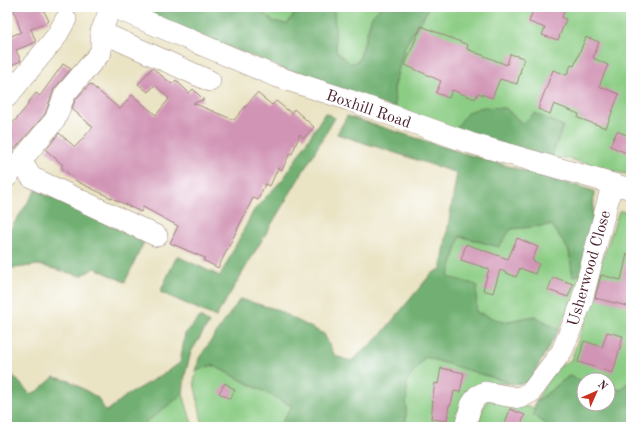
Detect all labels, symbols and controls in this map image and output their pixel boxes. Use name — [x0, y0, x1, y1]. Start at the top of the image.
street label: Boxhill Road — [324, 88, 413, 132]
street label: Usherwood Close — [566, 209, 614, 328]
north arrow — [576, 372, 616, 412]
text: N — [595, 379, 609, 393]

